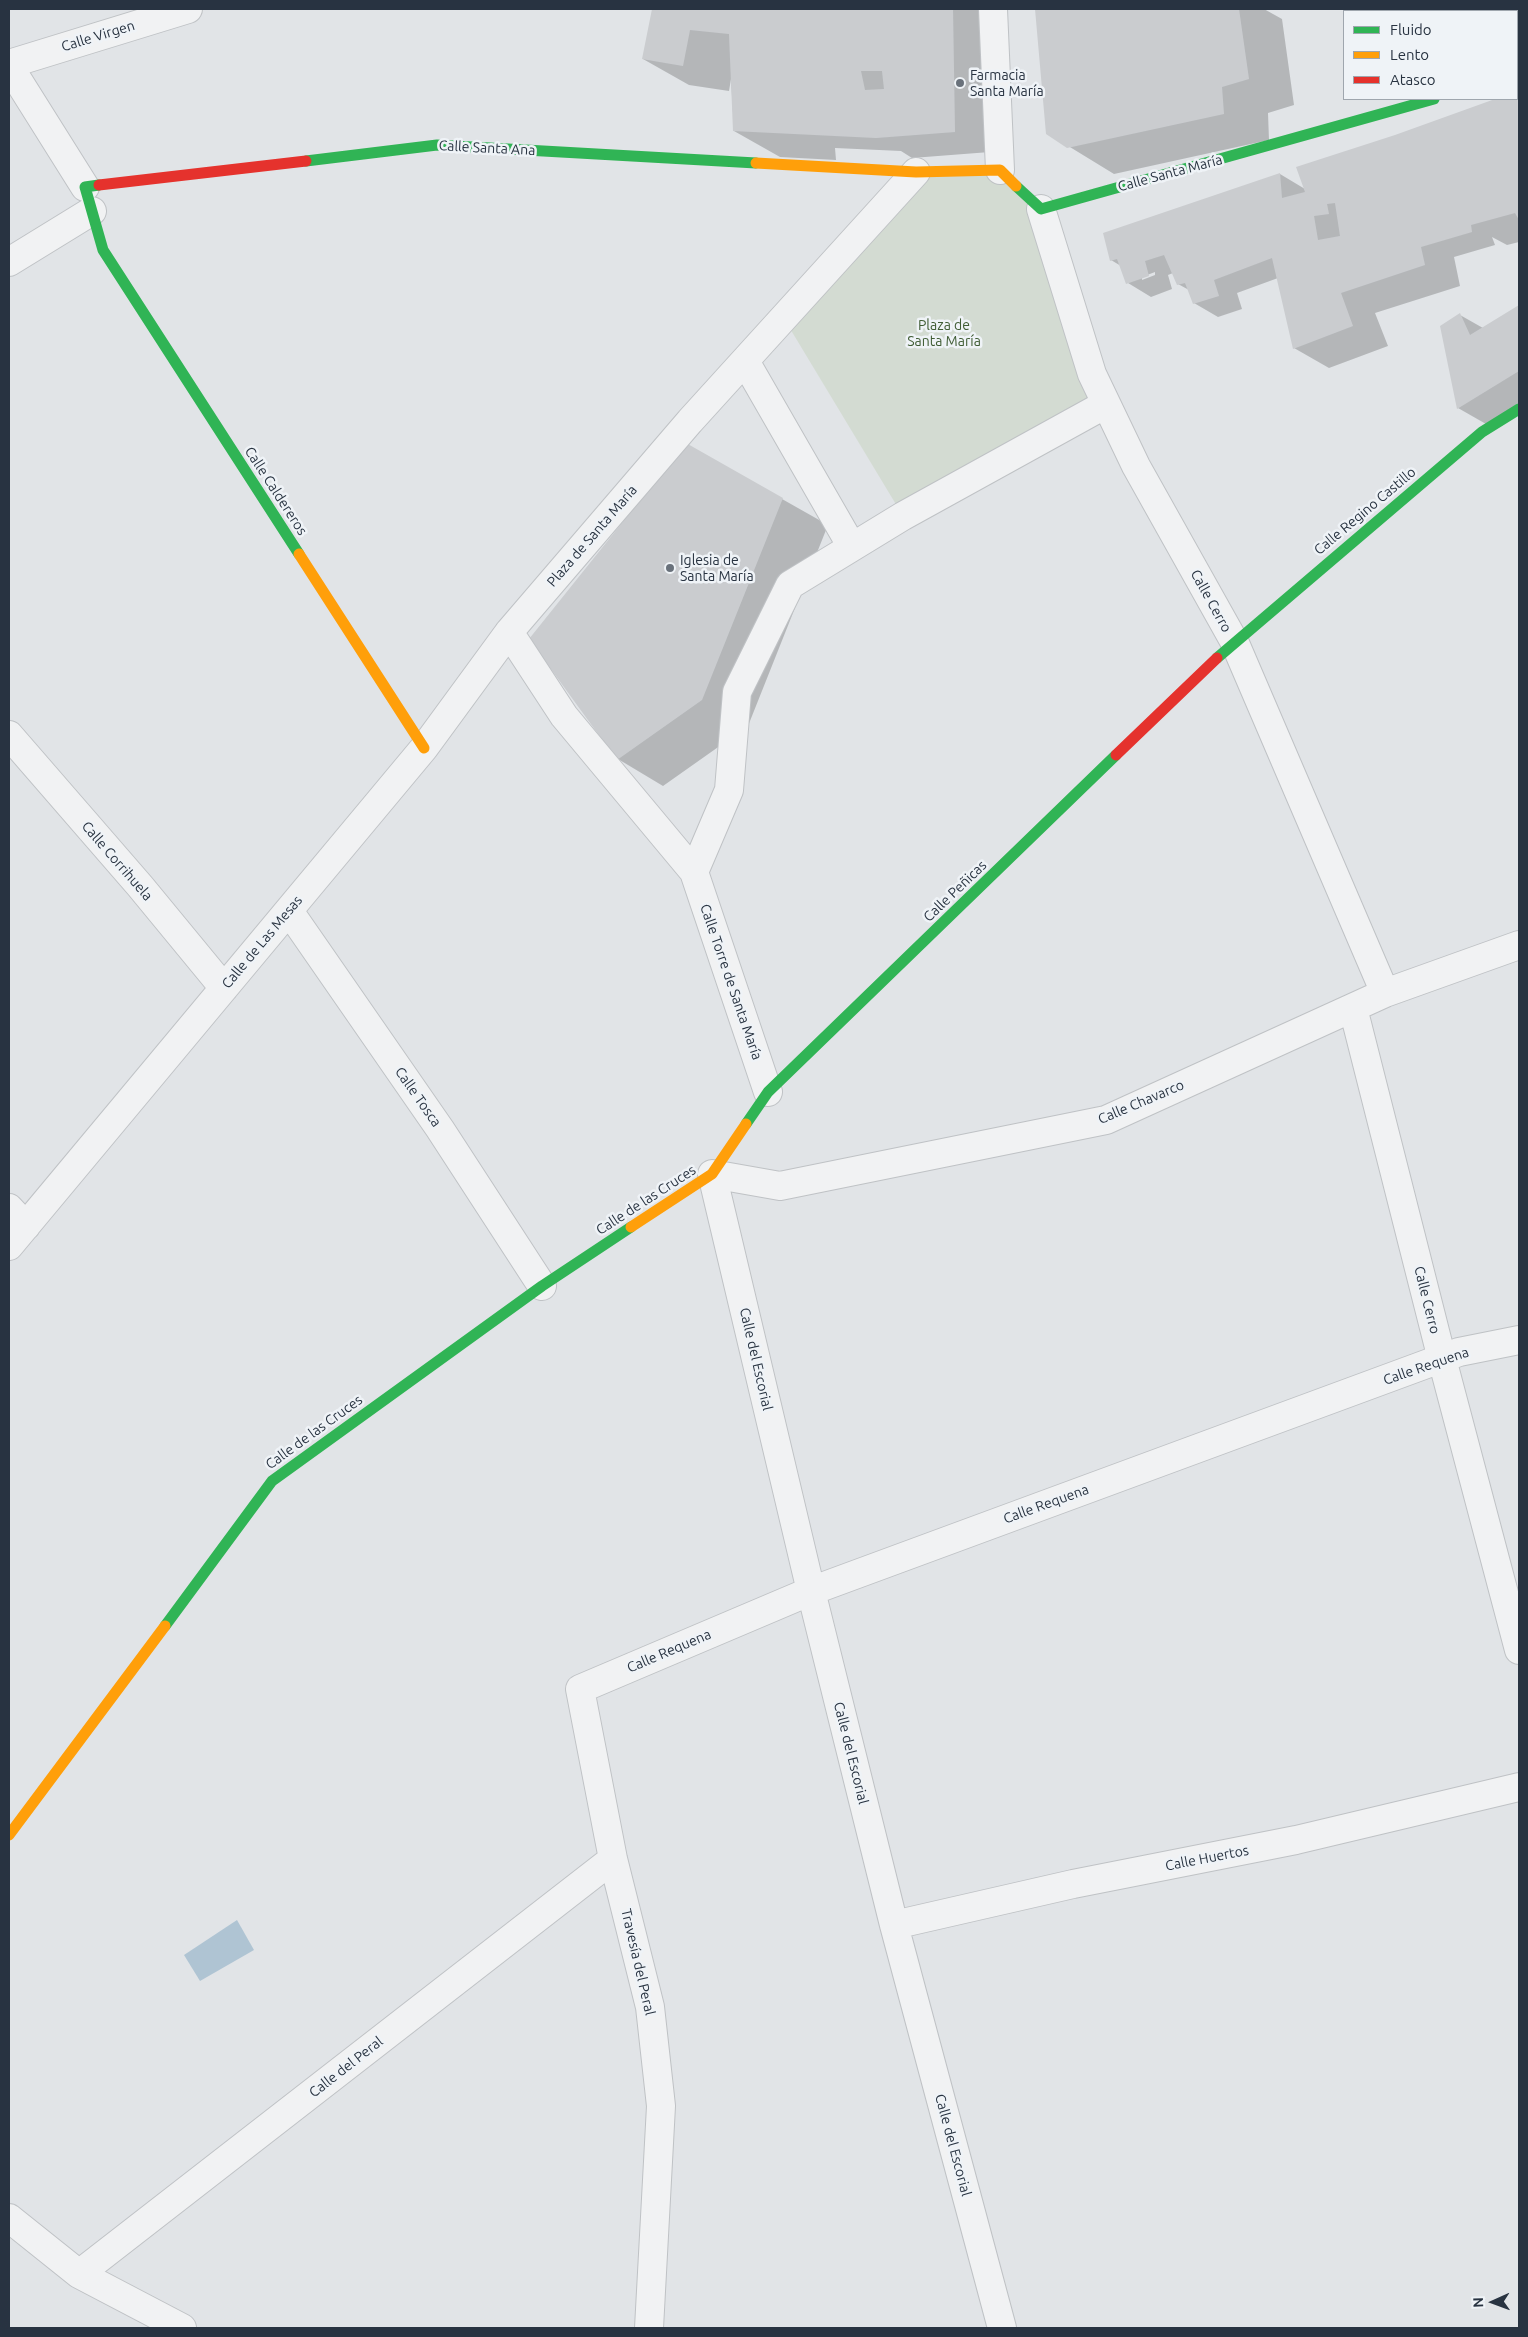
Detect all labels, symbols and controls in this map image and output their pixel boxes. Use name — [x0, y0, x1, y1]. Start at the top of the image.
legend — [1343, 10, 1518, 100]
street label: Calle Virgen — [59, 17, 137, 55]
text: Fluido — [1390, 21, 1432, 38]
text: Lento — [1390, 46, 1429, 63]
place label: Farmacia Santa María — [970, 67, 1044, 100]
text: Atasco — [1390, 71, 1436, 88]
marker: Farmacia Santa María — [954, 77, 966, 89]
street label: Calle Santa Ana — [438, 137, 536, 159]
street label: Calle Santa María — [1116, 151, 1224, 195]
park label: Plaza de Santa María — [907, 317, 981, 350]
street label: Calle Caldereros — [241, 444, 311, 538]
street label: Calle Regino Castillo — [1311, 464, 1419, 558]
street label: Plaza de Santa María — [543, 482, 641, 590]
place label: Iglesia de Santa María — [680, 552, 754, 584]
marker: Iglesia de Santa María — [664, 562, 676, 574]
street label: Calle Cerro — [1187, 567, 1235, 635]
street label: Calle Corrihuela — [78, 818, 156, 904]
street label: Calle Peñicas — [920, 857, 990, 925]
street label: Calle de Las Mesas — [218, 892, 306, 992]
street label: Calle Torre de Santa María — [696, 902, 766, 1062]
street label: Calle Tosca — [391, 1064, 445, 1130]
street label: Calle Chavarco — [1095, 1076, 1187, 1128]
street label: Calle de las Cruces — [593, 1161, 699, 1239]
street label: Calle Cerro — [1410, 1264, 1444, 1336]
street label: Calle del Escorial — [736, 1306, 776, 1412]
street label: Calle Requena — [1381, 1343, 1471, 1389]
street label: Calle de las Cruces — [262, 1391, 366, 1473]
street label: Calle Requena — [1001, 1481, 1091, 1527]
street label: Calle Requena — [624, 1626, 714, 1676]
street label: Calle del Escorial — [830, 1700, 872, 1806]
street label: Calle Huertos — [1164, 1842, 1250, 1874]
street label: Travesía del Peral — [618, 1907, 658, 2017]
street label: Calle del Peral — [306, 2033, 386, 2101]
street label: Calle del Escorial — [931, 2092, 975, 2198]
north arrow — [1468, 2277, 1518, 2327]
text: N — [1470, 2297, 1486, 2308]

